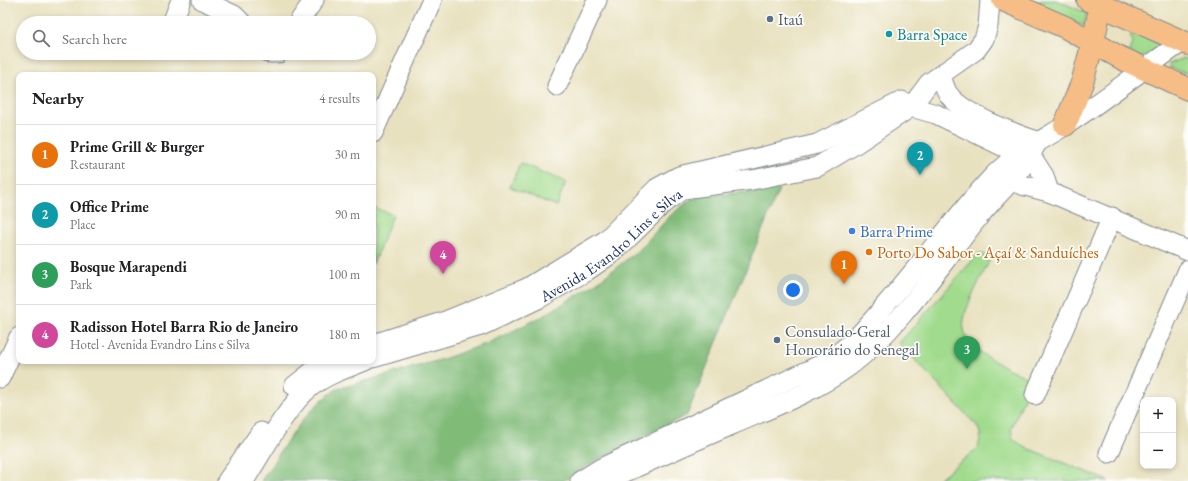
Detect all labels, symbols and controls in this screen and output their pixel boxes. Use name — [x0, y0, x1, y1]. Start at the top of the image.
place label: Itaú — [778, 9, 804, 30]
marker: Itaú — [765, 14, 775, 24]
search box — [16, 16, 376, 60]
place label: Barra Space — [897, 24, 967, 45]
icon: search — [30, 27, 52, 49]
text: Search here — [62, 29, 127, 48]
marker: Barra Space — [884, 29, 894, 39]
text: Nearby — [32, 87, 84, 109]
text: 4 results — [319, 90, 360, 107]
text: Prime Grill & Burger — [70, 137, 204, 156]
pin: 2 — [907, 142, 933, 175]
text: 1 — [42, 146, 48, 163]
text: 30 m — [335, 146, 360, 163]
text: Restaurant — [70, 156, 125, 173]
street label: Avenida Evandro Lins e Silva — [535, 183, 687, 307]
text: Office Prime — [70, 197, 149, 216]
text: 2 — [42, 206, 48, 223]
text: 90 m — [335, 206, 360, 223]
text: Place — [70, 216, 96, 233]
place label: Barra Prime — [860, 221, 933, 242]
marker: Barra Prime — [847, 226, 857, 236]
pin: 4 — [430, 241, 456, 274]
place label: Porto Do Sabor - Açaí & Sanduíches — [877, 242, 1099, 263]
marker: Porto Do Sabor - Açaí & Sanduíches — [864, 247, 874, 257]
pin: 1 — [831, 251, 857, 284]
text: Bosque Marapendi — [70, 257, 187, 276]
text: 3 — [42, 266, 48, 283]
text: 100 m — [329, 266, 360, 283]
text: Park — [70, 276, 92, 293]
your location — [783, 280, 803, 300]
text: Radisson Hotel Barra Rio de Janeiro — [70, 317, 298, 336]
place label: Consulado-Geral Honorário do Senegal — [785, 321, 919, 360]
text: 4 — [42, 326, 48, 343]
text: 180 m — [329, 326, 360, 343]
marker: Consulado-Geral Honorário do Senegal — [772, 335, 782, 345]
text: Hotel · Avenida Evandro Lins e Silva — [70, 336, 250, 353]
pin: 3 — [954, 336, 980, 369]
map controls — [1140, 397, 1176, 469]
button: + — [1140, 397, 1176, 433]
button: − — [1140, 433, 1176, 469]

